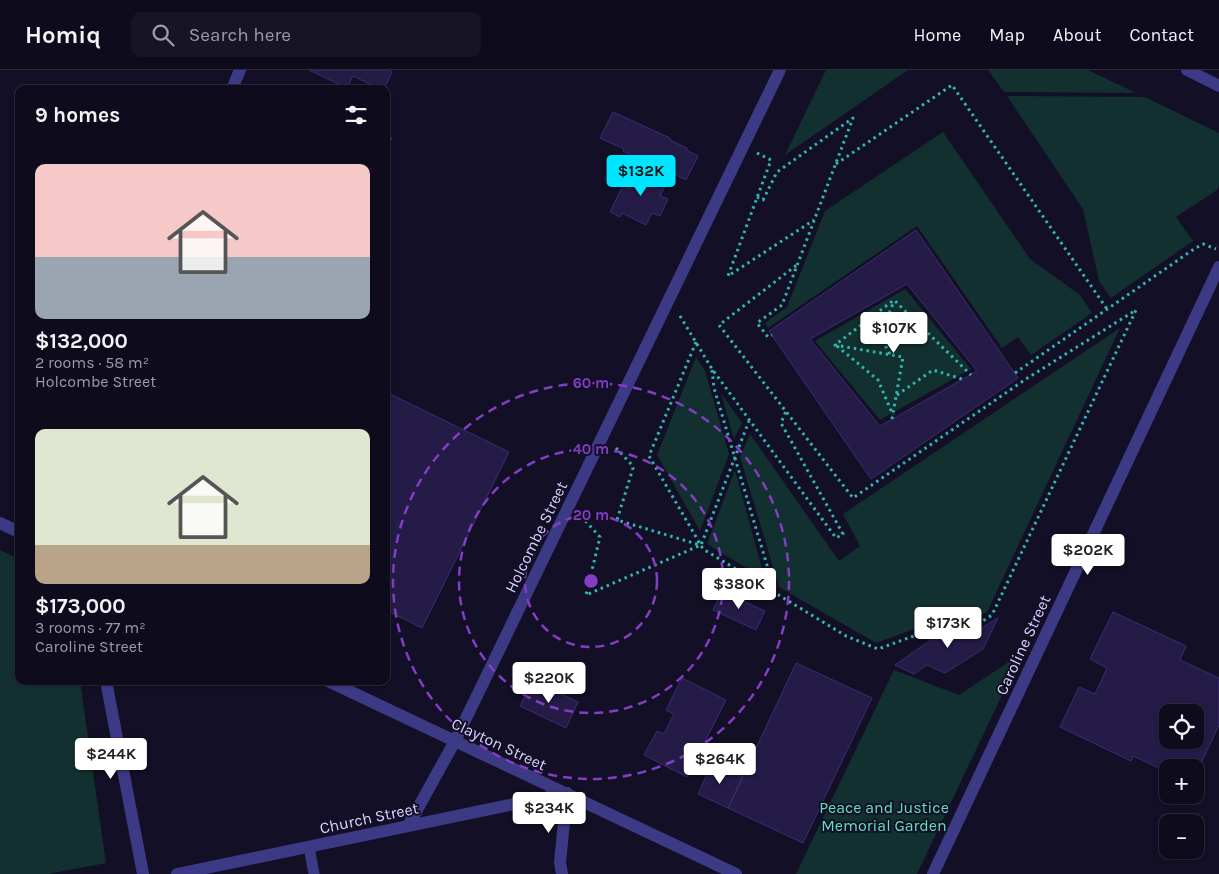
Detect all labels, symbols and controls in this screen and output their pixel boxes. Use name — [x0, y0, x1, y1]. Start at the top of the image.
search box — [131, 12, 481, 57]
text: Homiq — [25, 21, 101, 49]
icon: search — [149, 21, 177, 49]
text: Search here — [189, 24, 291, 46]
text: Home — [913, 24, 961, 46]
text: Map — [989, 24, 1025, 46]
text: About — [1053, 24, 1102, 46]
text: Contact — [1130, 24, 1194, 46]
icon: filters — [342, 101, 370, 129]
text: 9 homes — [35, 103, 120, 127]
pin: $132K — [606, 154, 676, 197]
text: $132K — [618, 161, 664, 180]
icon: home — [158, 197, 248, 287]
pin: $107K — [859, 312, 929, 354]
text: $107K — [871, 318, 917, 337]
text: $132,000 — [35, 329, 128, 353]
text: 2 rooms · 58 m² — [35, 353, 149, 372]
text: Holcombe Street — [35, 372, 156, 391]
text: 60 m — [573, 374, 609, 392]
text: 40 m — [573, 440, 609, 458]
icon: home — [158, 462, 248, 552]
street label: Holcombe Street — [501, 478, 571, 596]
text: 20 m — [573, 506, 609, 524]
pin: $202K — [1053, 534, 1123, 576]
text: $202K — [1063, 540, 1113, 559]
pin: $380K — [704, 568, 774, 610]
centre of rings — [582, 572, 600, 590]
text: $380K — [713, 574, 765, 593]
street label: Caroline Street — [992, 592, 1054, 698]
text: $173,000 — [35, 594, 126, 618]
pin: $173K — [913, 606, 983, 649]
text: $173K — [925, 613, 971, 632]
text: 3 rooms · 77 m² — [35, 618, 146, 637]
text: Caroline Street — [35, 637, 143, 656]
pin: $220K — [514, 662, 584, 704]
text: $220K — [524, 668, 574, 687]
map controls — [1159, 704, 1204, 859]
button: locate — [1159, 704, 1204, 749]
street label: Clayton Street — [448, 714, 550, 774]
pin: $244K — [76, 738, 146, 780]
pin: $264K — [685, 742, 755, 785]
text: $244K — [86, 744, 136, 763]
text: $264K — [695, 749, 745, 768]
button: + — [1159, 759, 1204, 804]
pin: $234K — [514, 792, 584, 834]
street label: Church Street — [318, 798, 420, 838]
text: $234K — [524, 798, 574, 817]
park label: Peace and Justice Memorial Garden — [819, 798, 949, 835]
button: − — [1159, 814, 1204, 859]

